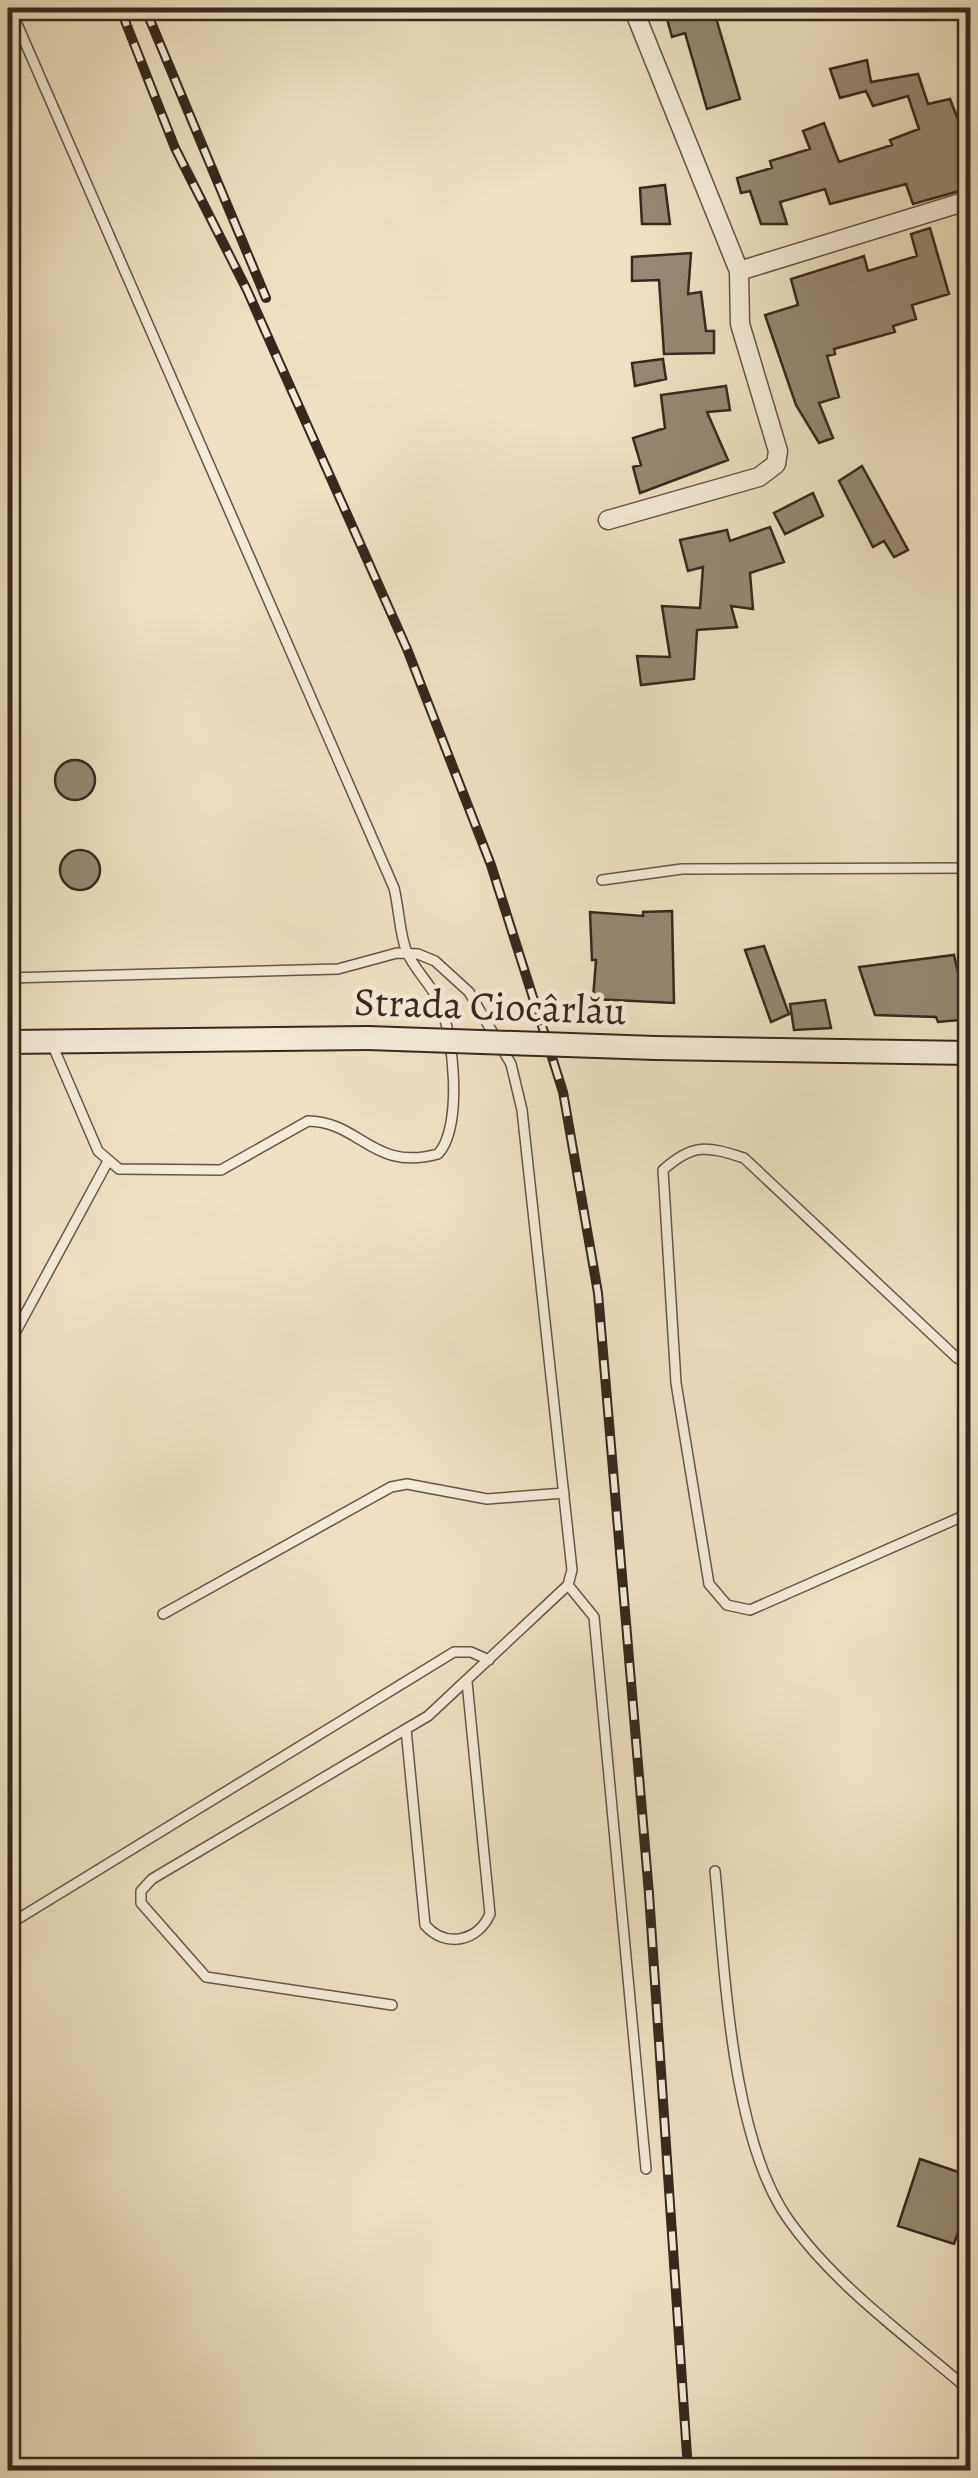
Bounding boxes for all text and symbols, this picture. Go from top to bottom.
street label: Strada Ciocârlău [353,974,627,1038]

